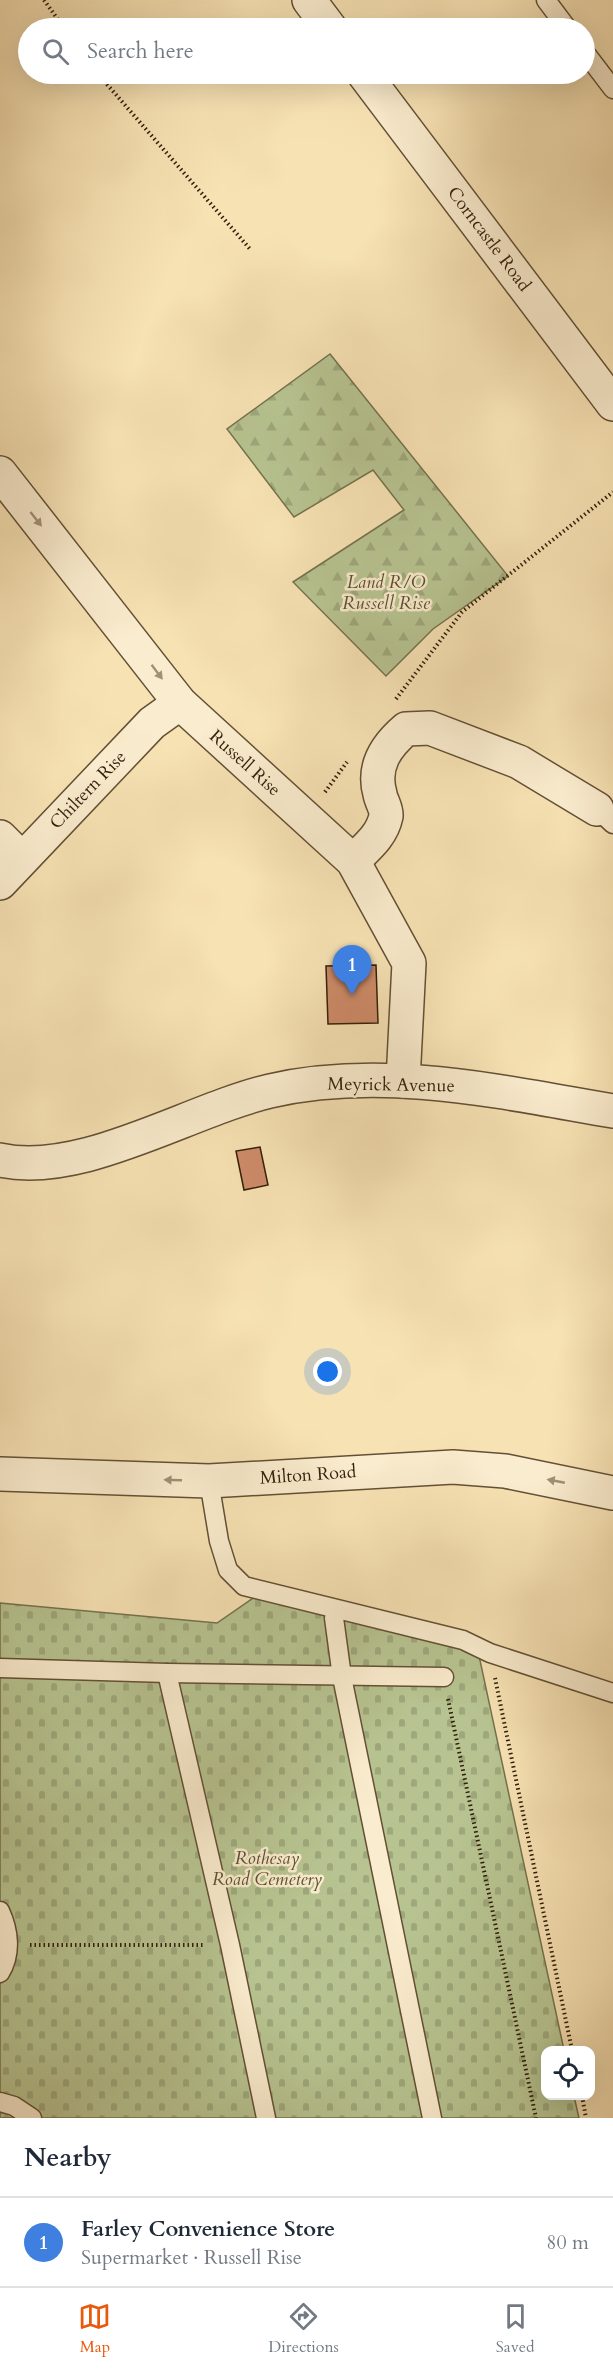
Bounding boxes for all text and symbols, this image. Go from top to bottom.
search box [18,18,595,84]
icon: search [39,35,72,68]
text: Search here [87,36,194,66]
street label: Corncastle Road [441,182,537,297]
one-way arrow [30,511,42,526]
park label: Land R/O Russell Rise [342,570,431,616]
one-way arrow [150,664,163,680]
street label: Russell Rise [204,724,286,802]
street label: Chiltern Rise [44,745,132,835]
pin: 1 [332,946,372,995]
street label: Meyrick Avenue [327,1071,455,1099]
your location [313,1357,342,1386]
street label: Milton Road [259,1459,357,1491]
one-way arrow [164,1475,183,1485]
one-way arrow [546,1476,565,1485]
park label: Rothesay Road Cemetery [212,1846,322,1892]
map controls [541,2046,595,2100]
button: locate [541,2046,595,2100]
text: Nearby [24,2140,112,2175]
text: Farley Convenience Store [81,2214,335,2244]
text: 1 [38,2229,49,2256]
text: 80 m [546,2229,589,2256]
text: Supermarket · Russell Rise [81,2244,302,2271]
tab: Map [78,2300,111,2358]
tab: Directions [268,2300,339,2358]
tab: Saved [496,2300,535,2358]

